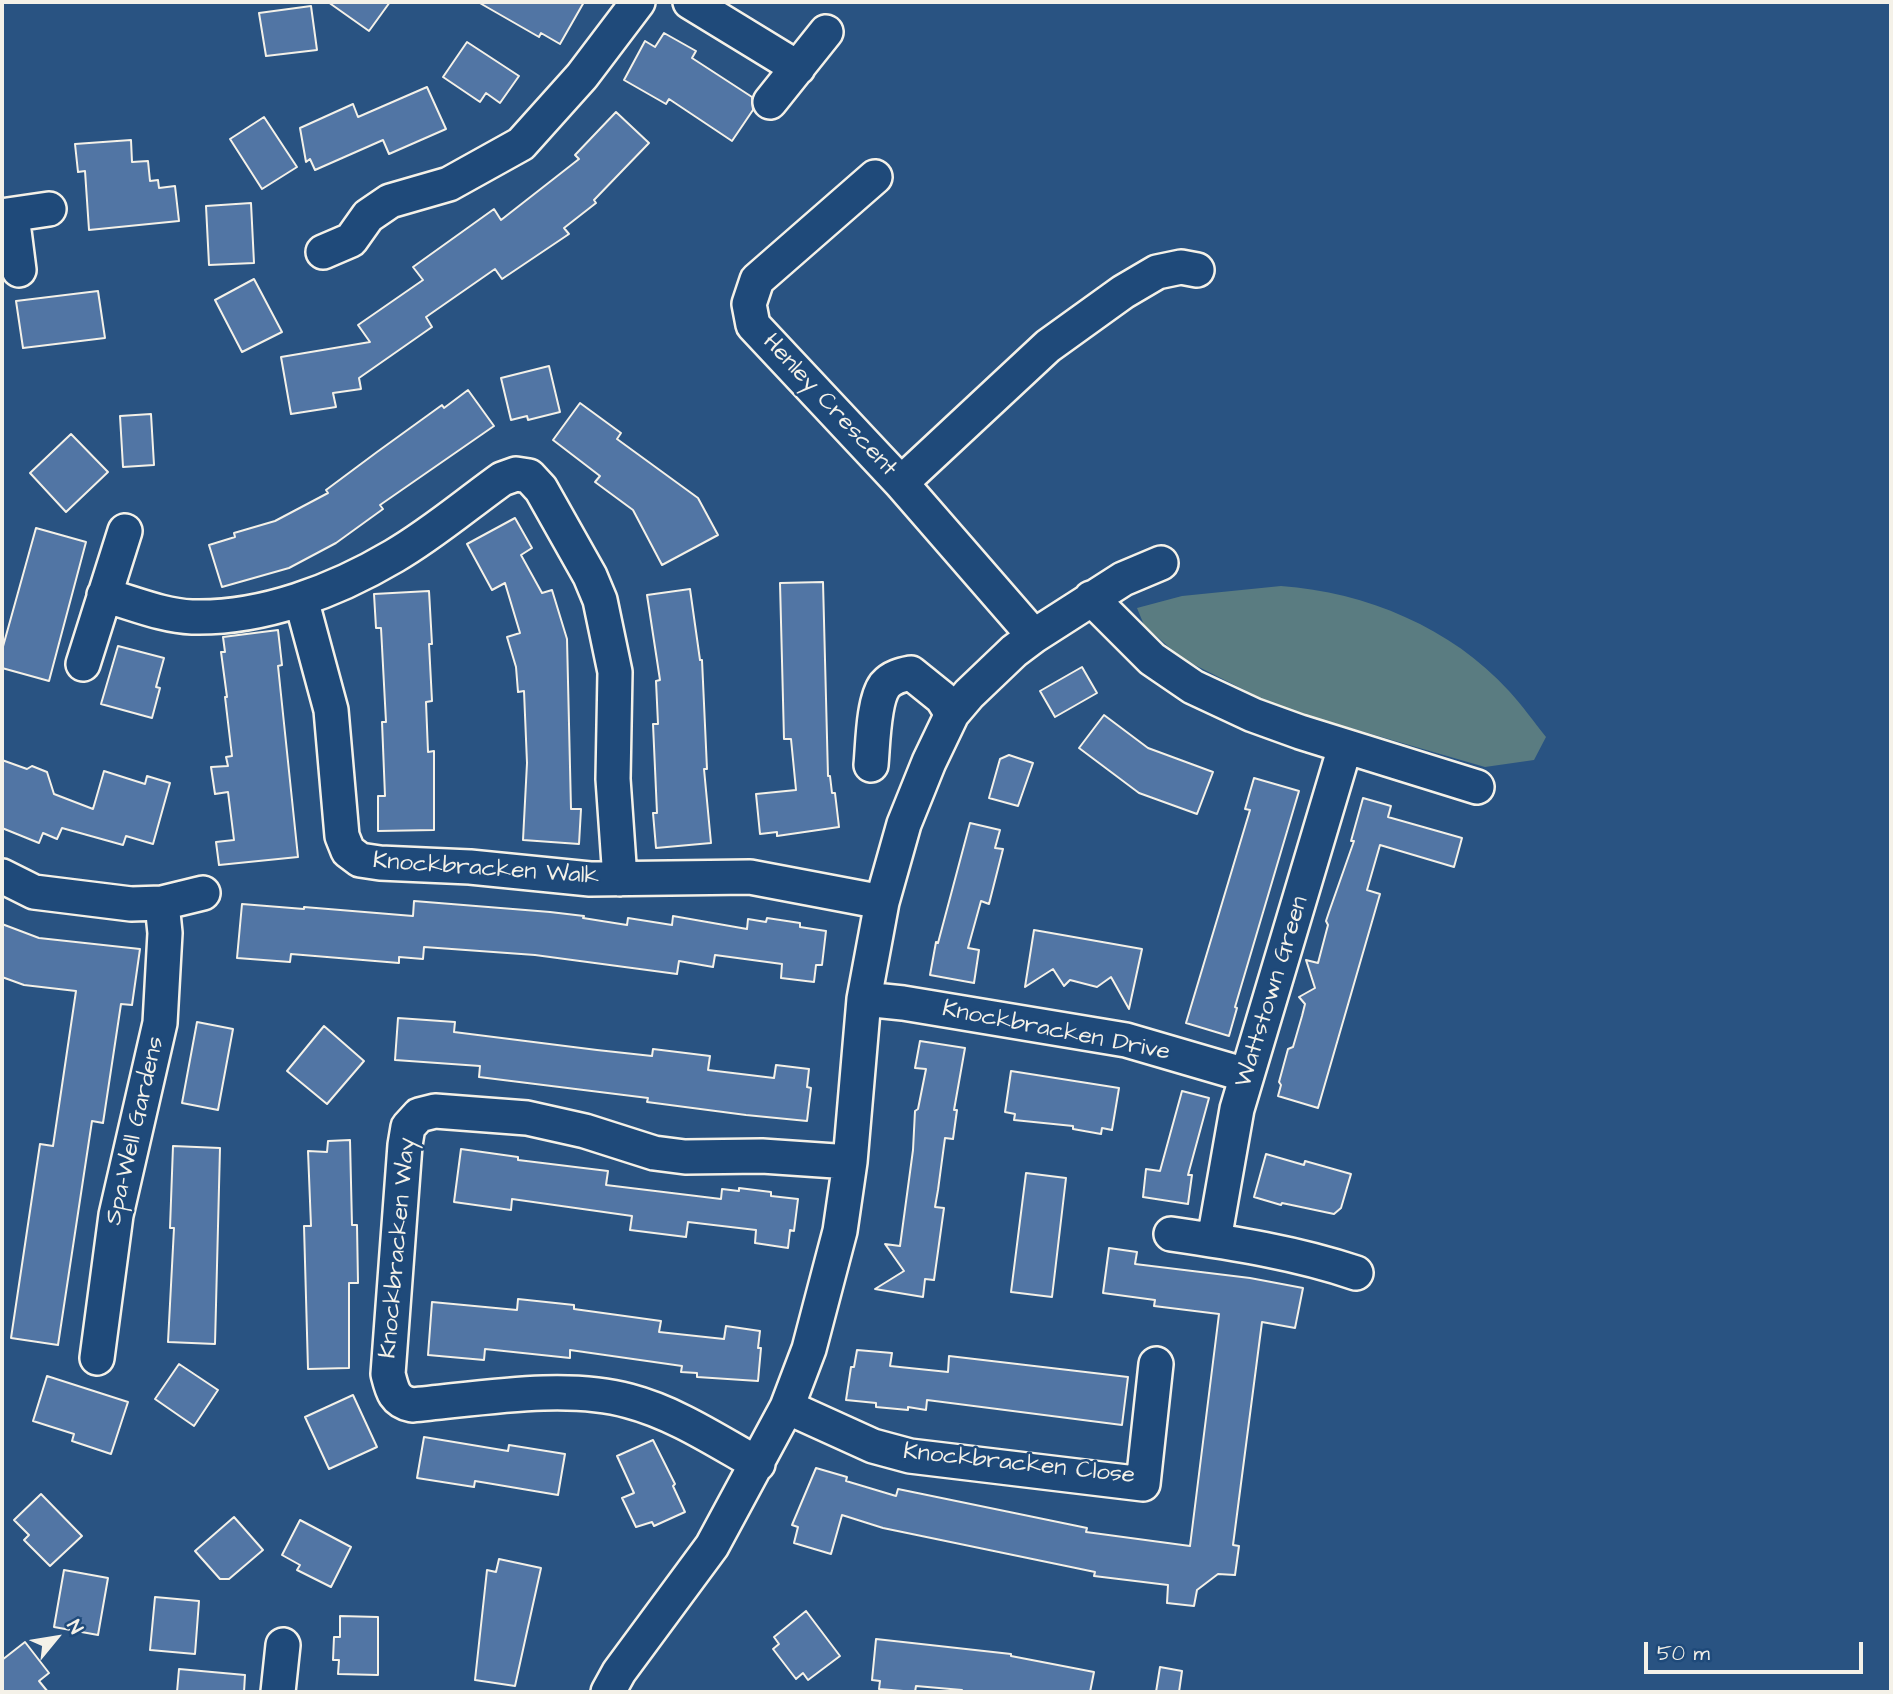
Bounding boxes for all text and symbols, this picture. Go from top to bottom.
street label: Henley Crescent [756,329,902,483]
street label: Knockbracken Walk [372,848,600,892]
street label: Wattstown Green [1230,893,1316,1091]
street label: Knockbracken Drive [940,996,1172,1068]
street label: Spa-Well Gardens [100,1034,172,1228]
street label: Knockbracken Way [375,1136,423,1360]
street label: Knockbracken Close [902,1439,1136,1491]
north arrow [21,1603,91,1673]
text: N [60,1615,89,1639]
scale bar [1648,1628,1867,1672]
text: 50 m [1657,1639,1710,1668]

